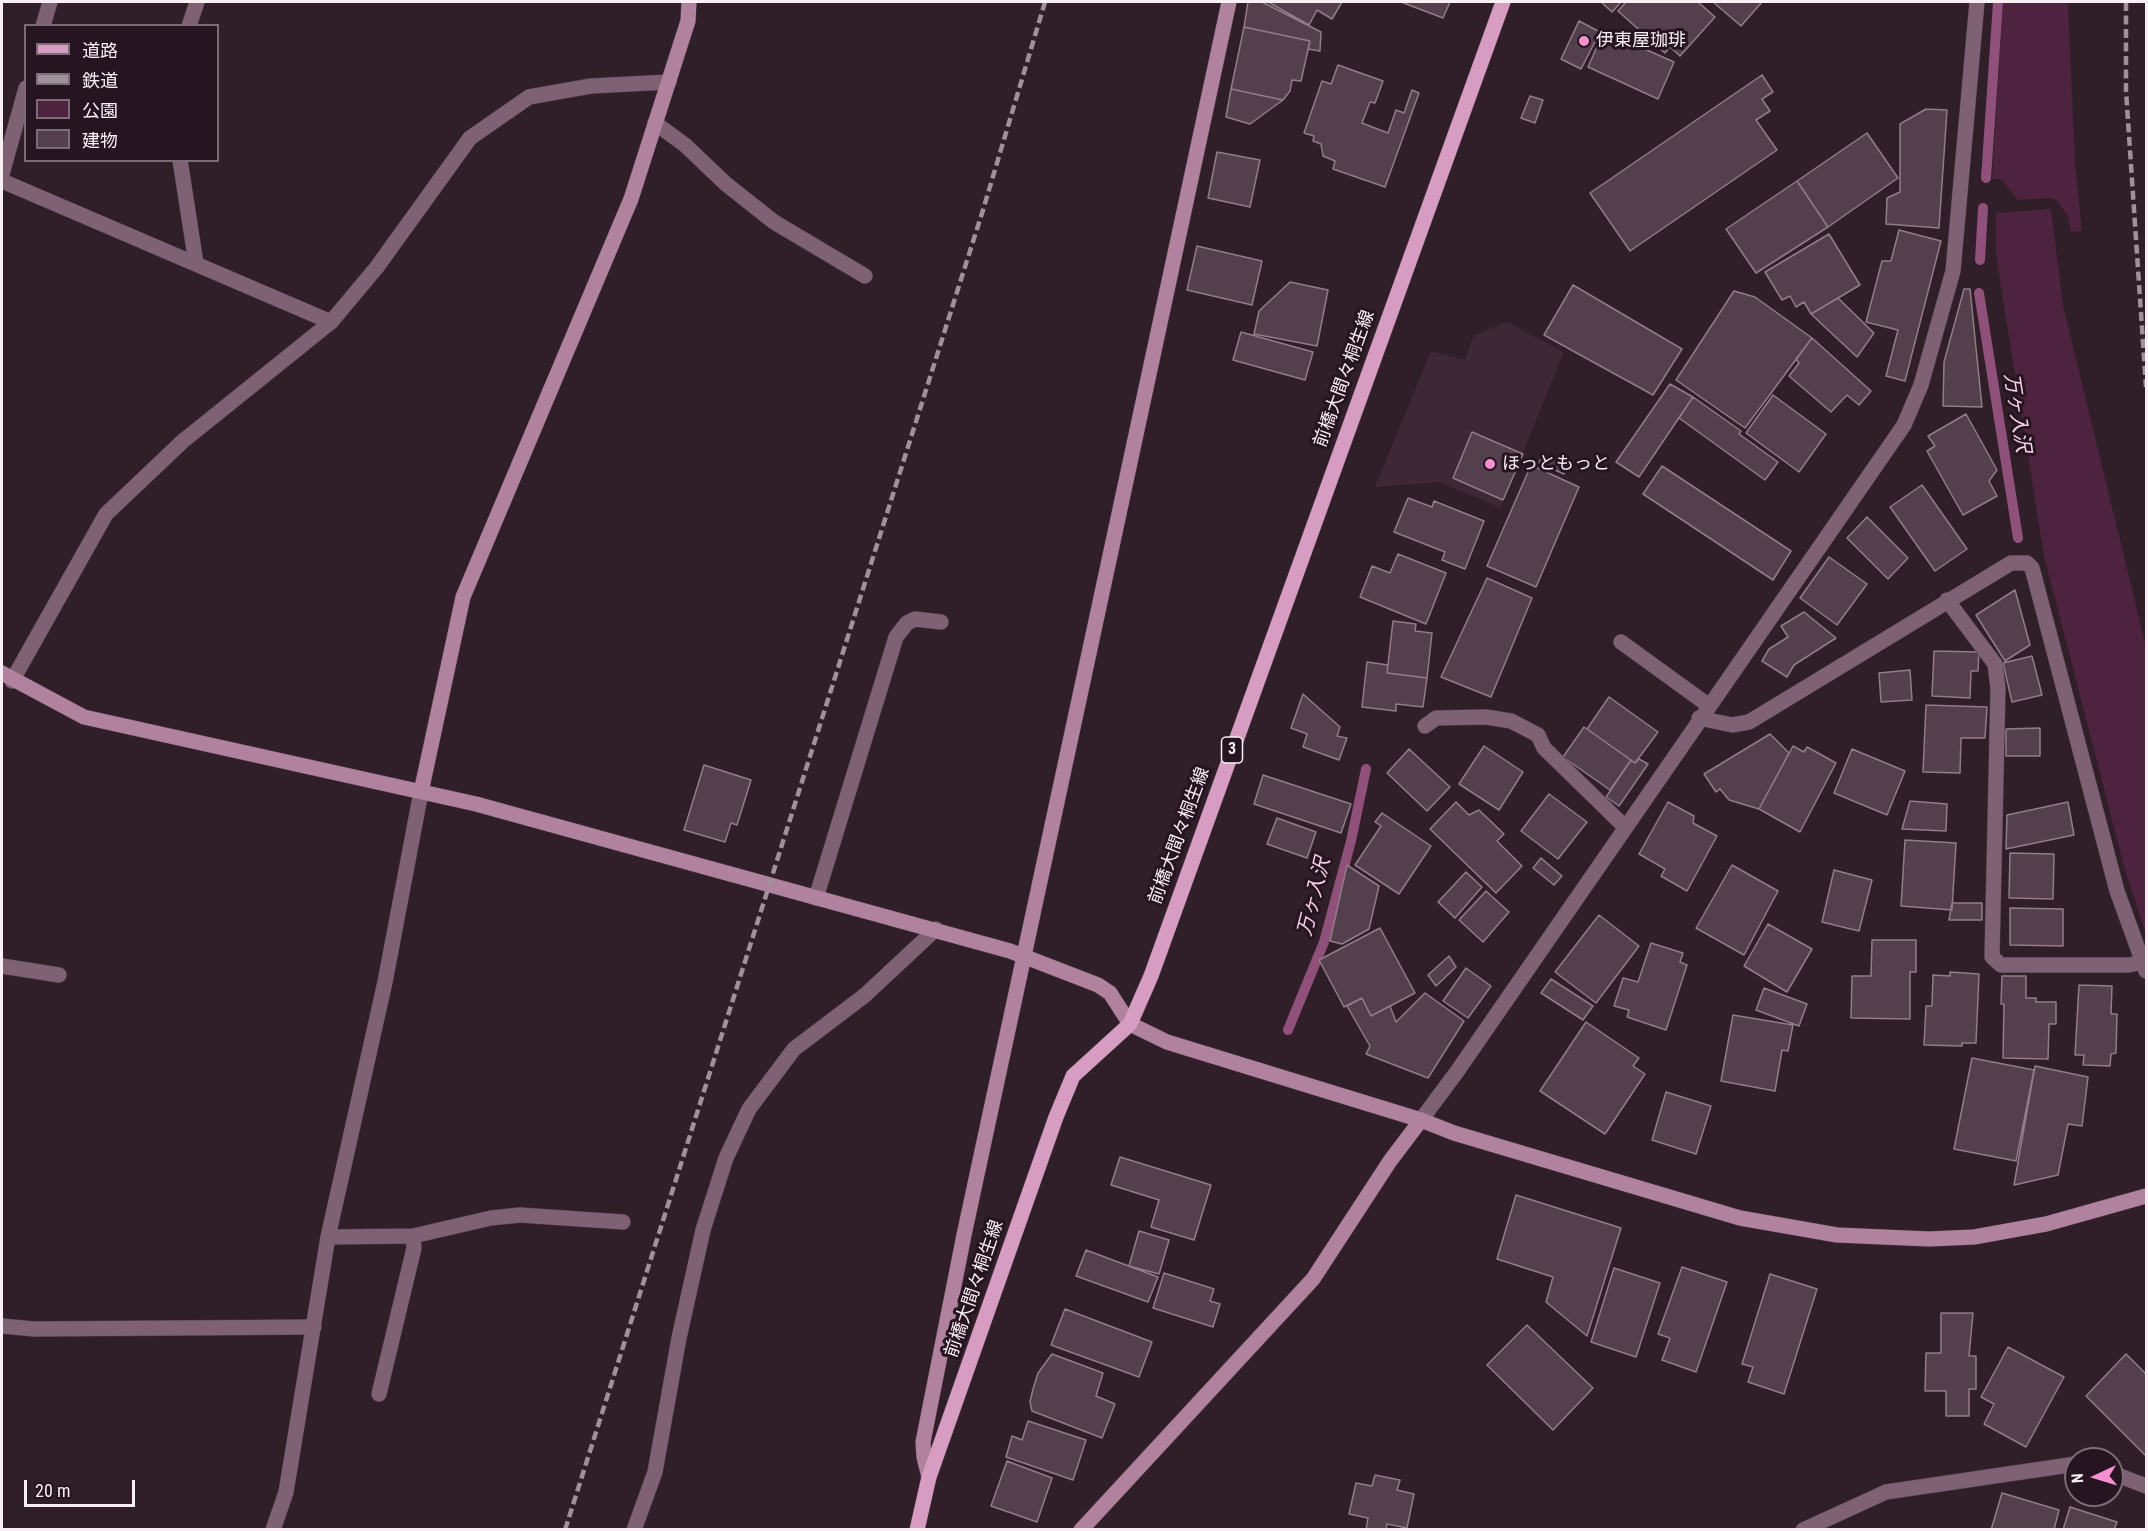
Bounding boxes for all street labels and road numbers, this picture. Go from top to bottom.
street label: 前橋大間々桐生線 [1310,308,1380,450]
road number: 3 [1222,737,1242,763]
street label: 前橋大間々桐生線 [1145,765,1215,907]
street label: 前橋大間々桐生線 [941,1217,1009,1361]

